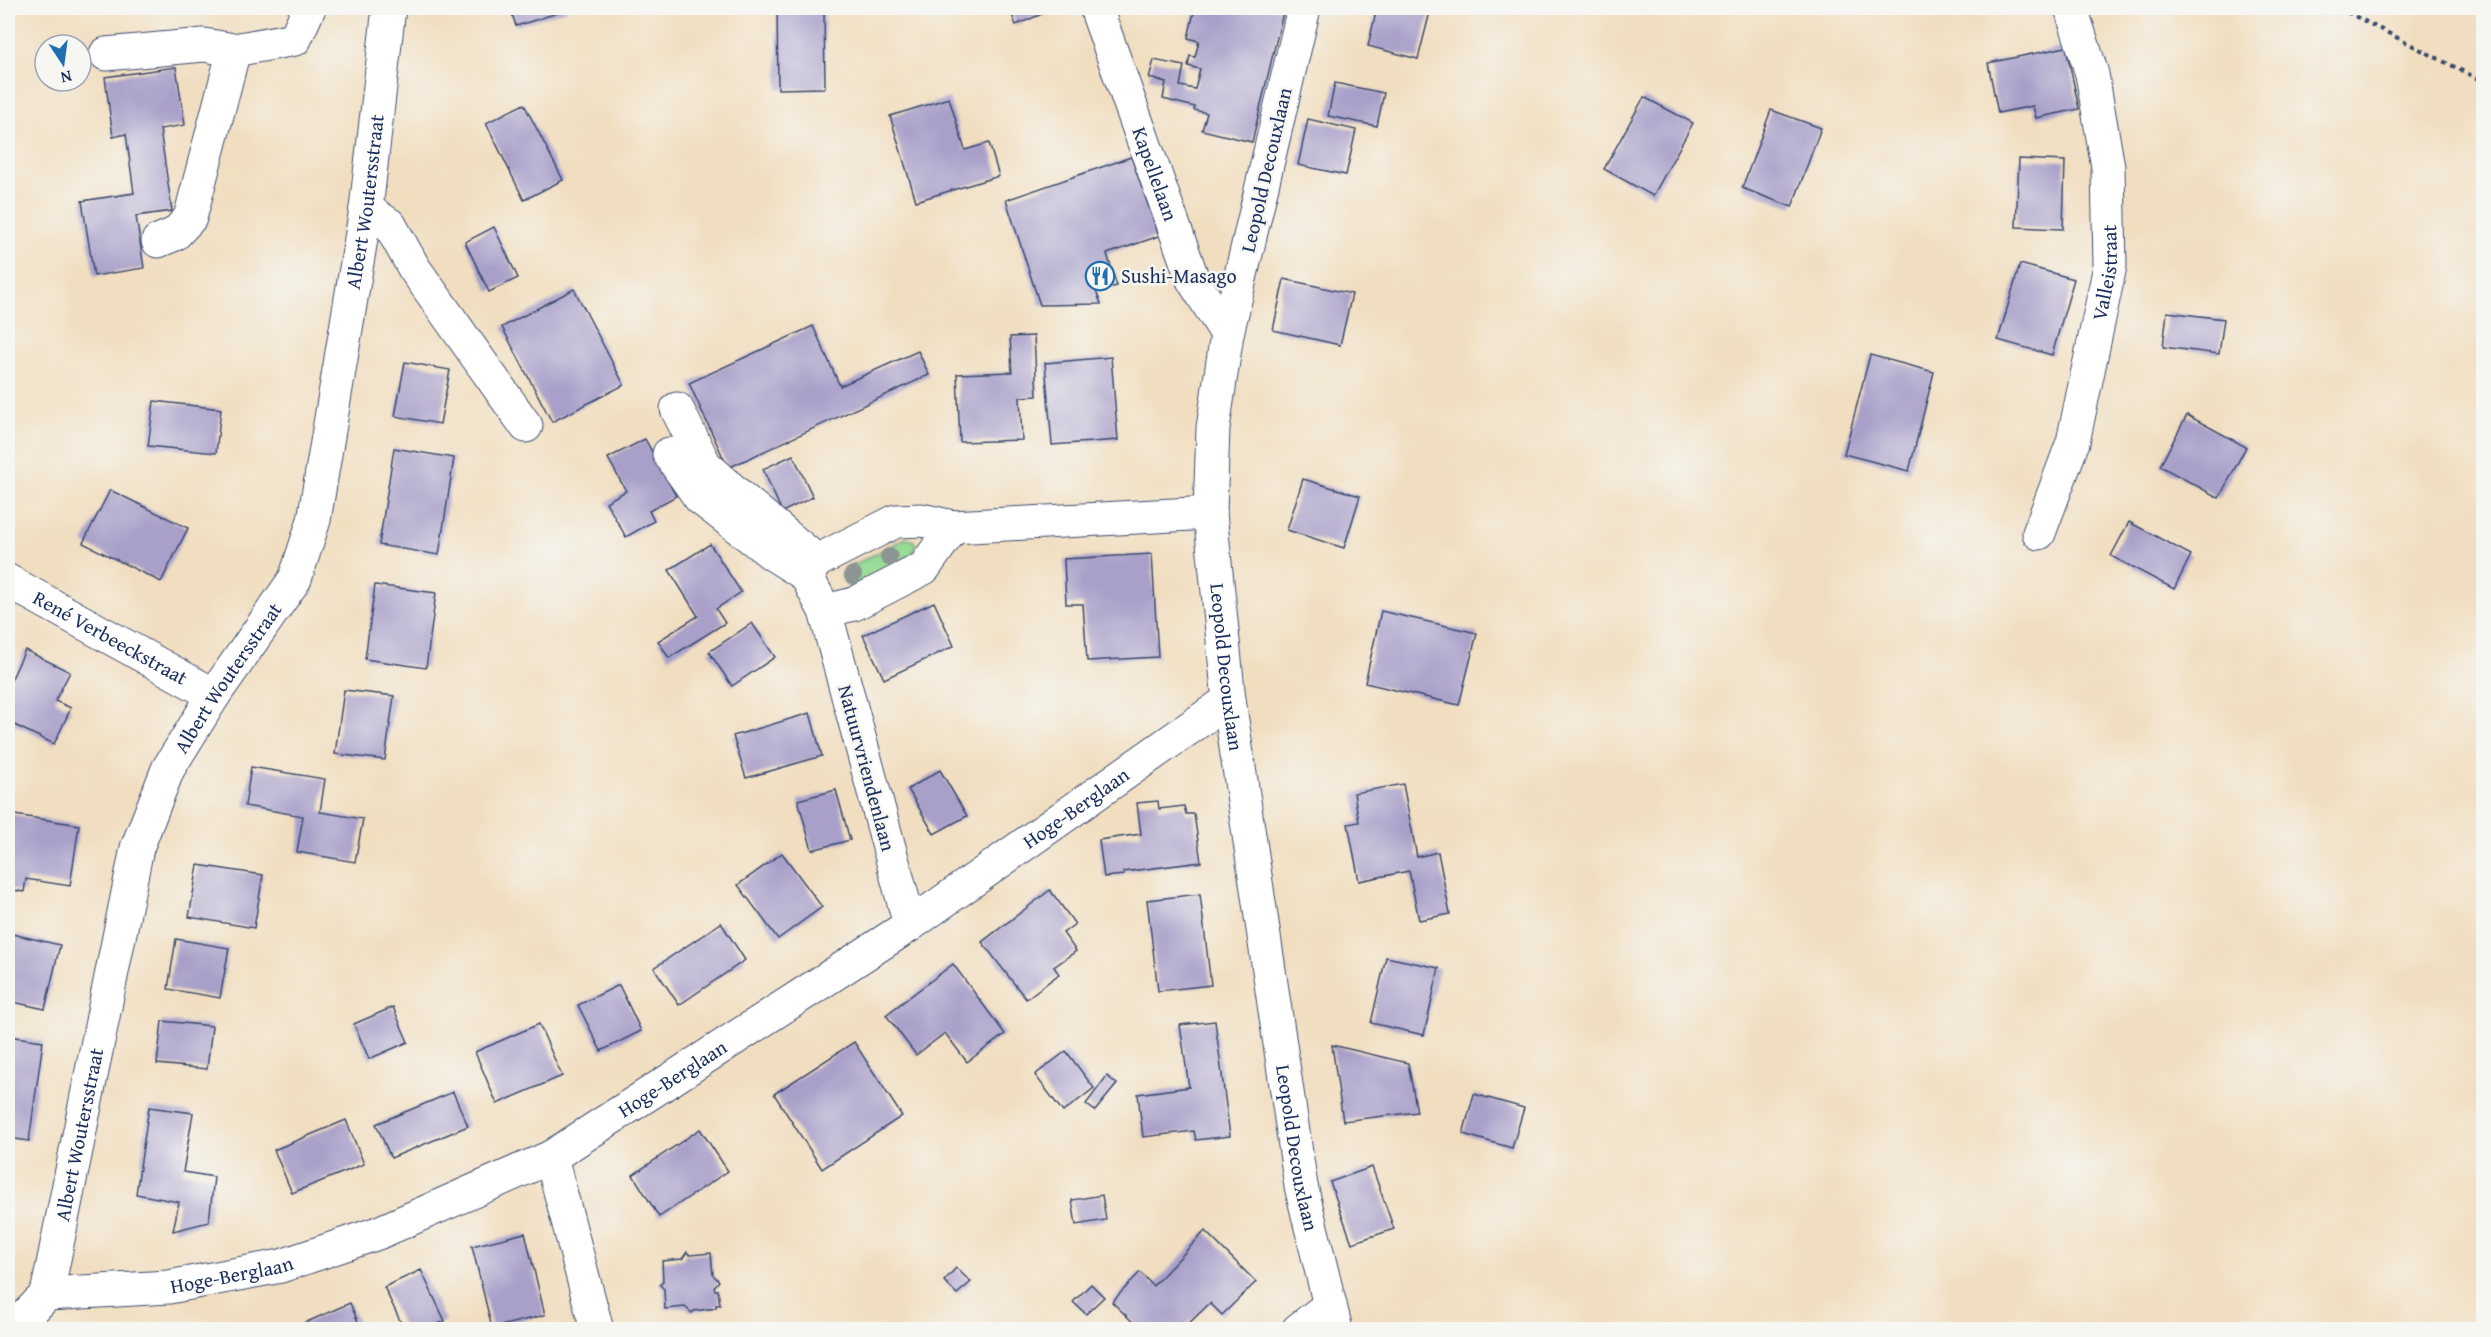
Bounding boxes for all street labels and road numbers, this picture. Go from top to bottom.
street label: Leopold Decouxlaan [1232,85,1299,255]
street label: Albert Woutersstraat [338,113,391,291]
street label: Kapellelaan [1125,123,1186,225]
street label: Valleistraat [2084,224,2124,323]
street label: Leopold Decouxlaan [1203,582,1251,753]
street label: René Verbeeckstraat [28,583,193,692]
street label: Albert Woutersstraat [166,596,288,759]
street label: Natuurvriendenlaan [831,682,904,854]
street label: Hoge-Berglaan [1016,760,1135,855]
street label: Hoge-Berglaan [612,1032,732,1124]
street label: Albert Woutersstraat [47,1045,110,1224]
street label: Leopold Decouxlaan [1269,1063,1326,1234]
street label: Hoge-Berglaan [168,1248,297,1300]

